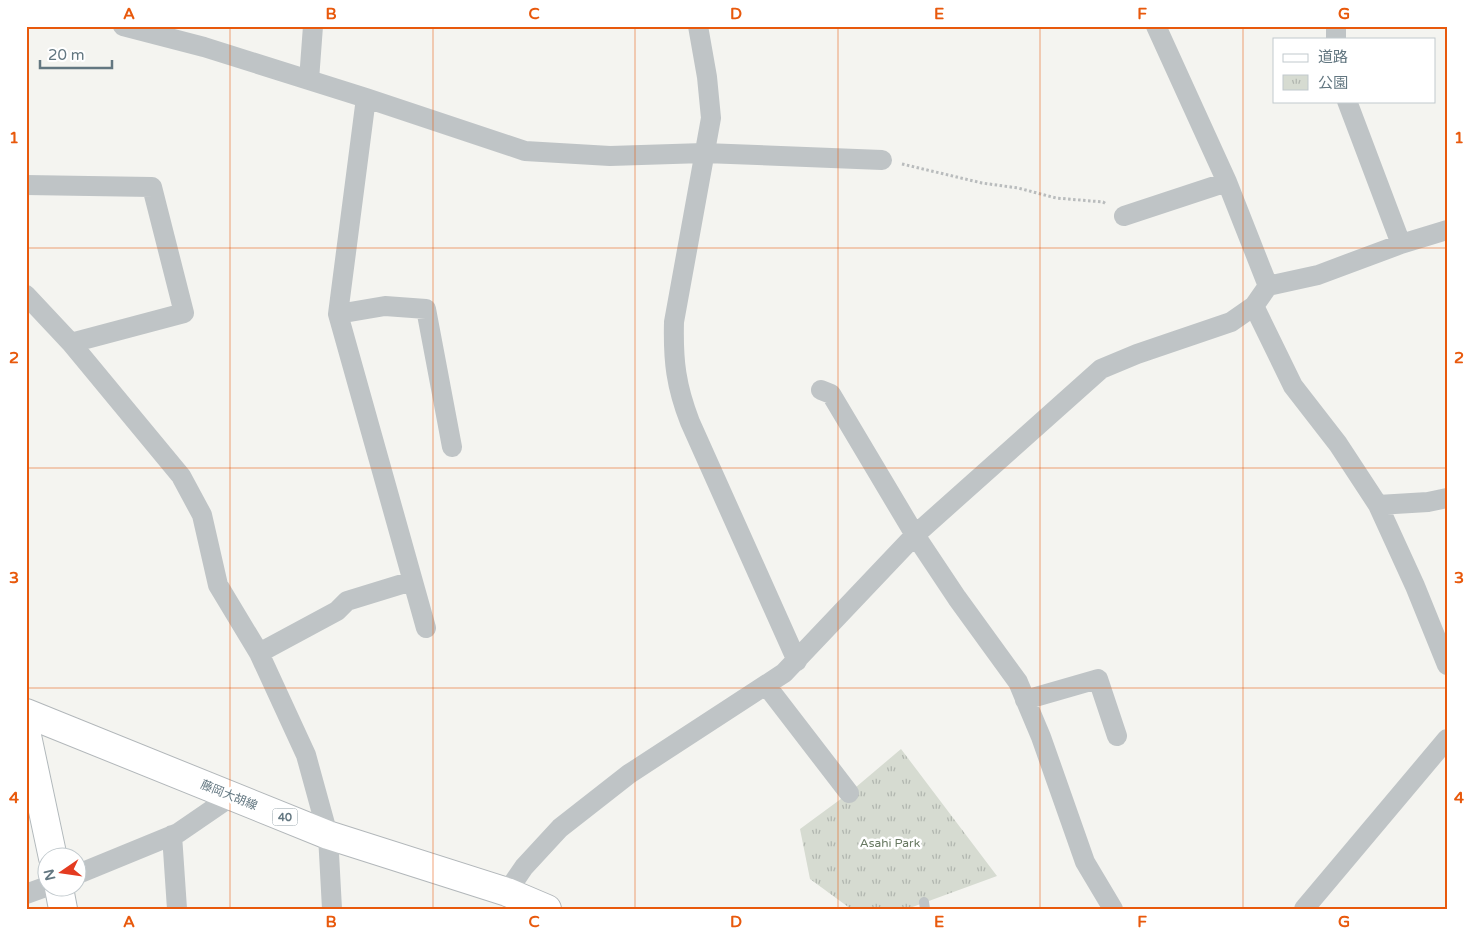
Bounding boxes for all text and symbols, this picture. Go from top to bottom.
text: A [123,4,135,24]
text: B [325,4,337,24]
text: C [528,4,540,24]
text: D [730,4,742,24]
text: E [934,4,944,24]
text: F [1137,4,1147,24]
text: G [1338,4,1350,24]
scale bar [40,38,112,70]
legend [1273,38,1436,102]
text: 20 m [48,46,85,64]
text: 道路 [1318,48,1348,66]
text: 公園 [1318,74,1348,92]
text: 1 [9,128,19,148]
text: 1 [1454,128,1464,148]
text: 2 [9,348,19,368]
text: 2 [1454,348,1464,368]
text: 3 [9,568,19,588]
text: 3 [1454,568,1464,588]
street label: 藤岡大胡線 [199,777,259,813]
text: 4 [9,788,19,808]
text: 4 [1454,788,1464,808]
road number: 40 [272,809,298,826]
park label: Asahi Park [860,836,921,850]
north arrow [38,848,88,898]
text: N [40,867,59,882]
text: A [123,912,135,932]
text: B [325,912,337,932]
text: C [528,912,540,932]
text: D [730,912,742,932]
text: E [934,912,944,932]
text: F [1137,912,1147,932]
text: G [1338,912,1350,932]

